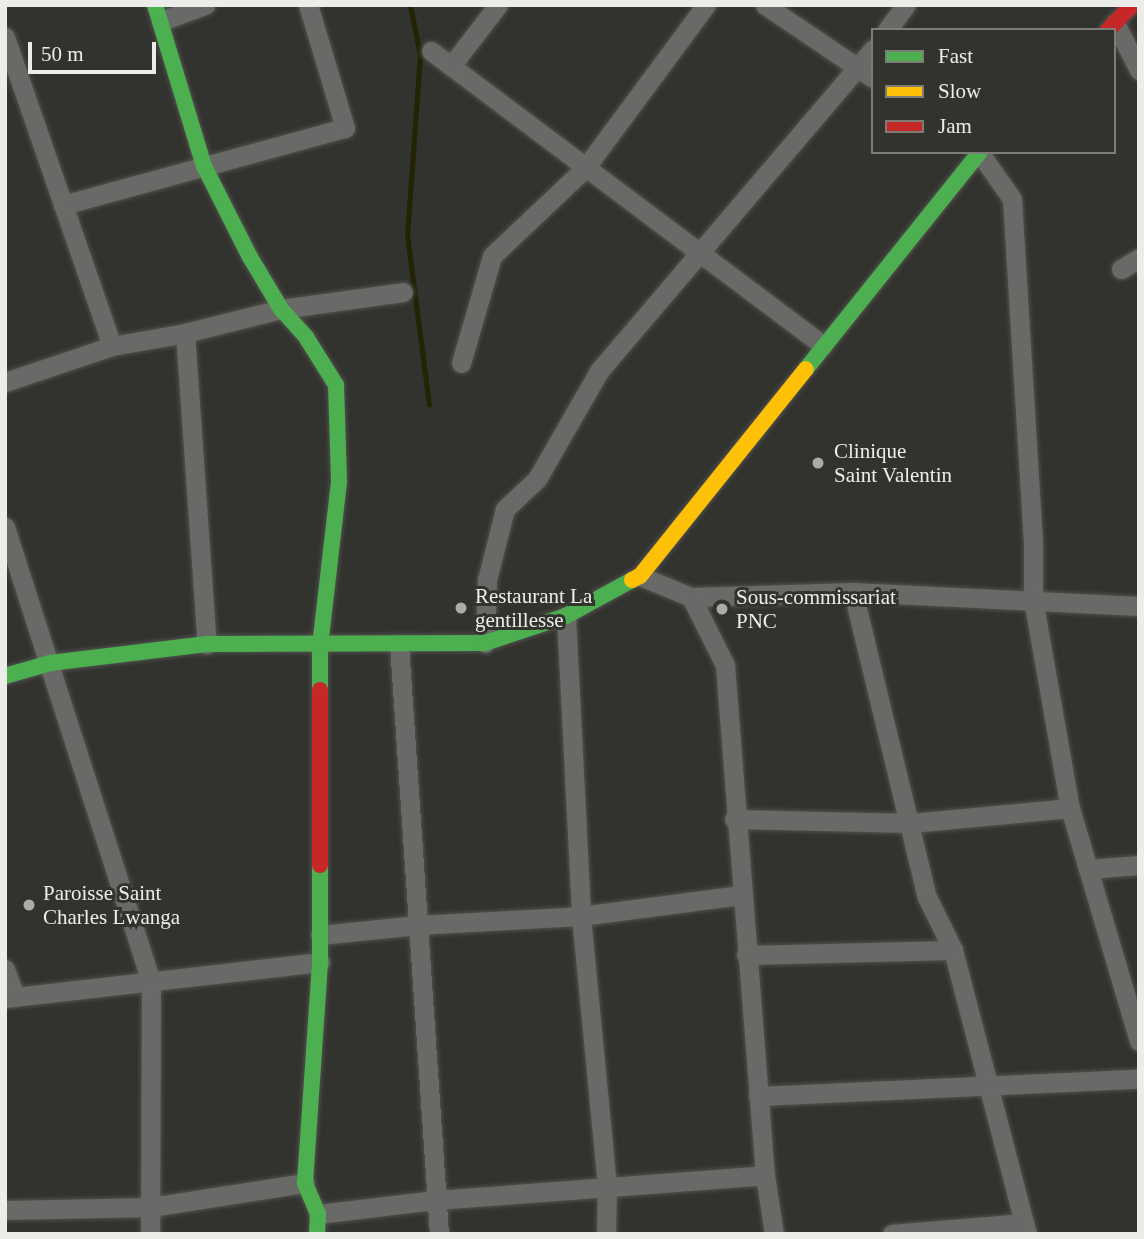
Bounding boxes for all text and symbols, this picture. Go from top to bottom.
scale bar [32,28,159,72]
legend [871,28,1116,154]
text: 50 m [41,42,84,66]
text: Fast [938,44,973,68]
text: Slow [938,79,981,103]
text: Jam [938,114,972,138]
place label: Clinique Saint Valentin [834,438,952,488]
marker: Clinique Saint Valentin [808,453,828,473]
place label: Restaurant La gentillesse [475,583,592,633]
place label: Sous-commissariat PNC [736,584,896,634]
marker: Restaurant La gentillesse [453,600,469,616]
marker: Sous-commissariat PNC [714,601,730,617]
place label: Paroisse Saint Charles Lwanga [43,880,180,930]
marker: Paroisse Saint Charles Lwanga [21,897,37,913]

